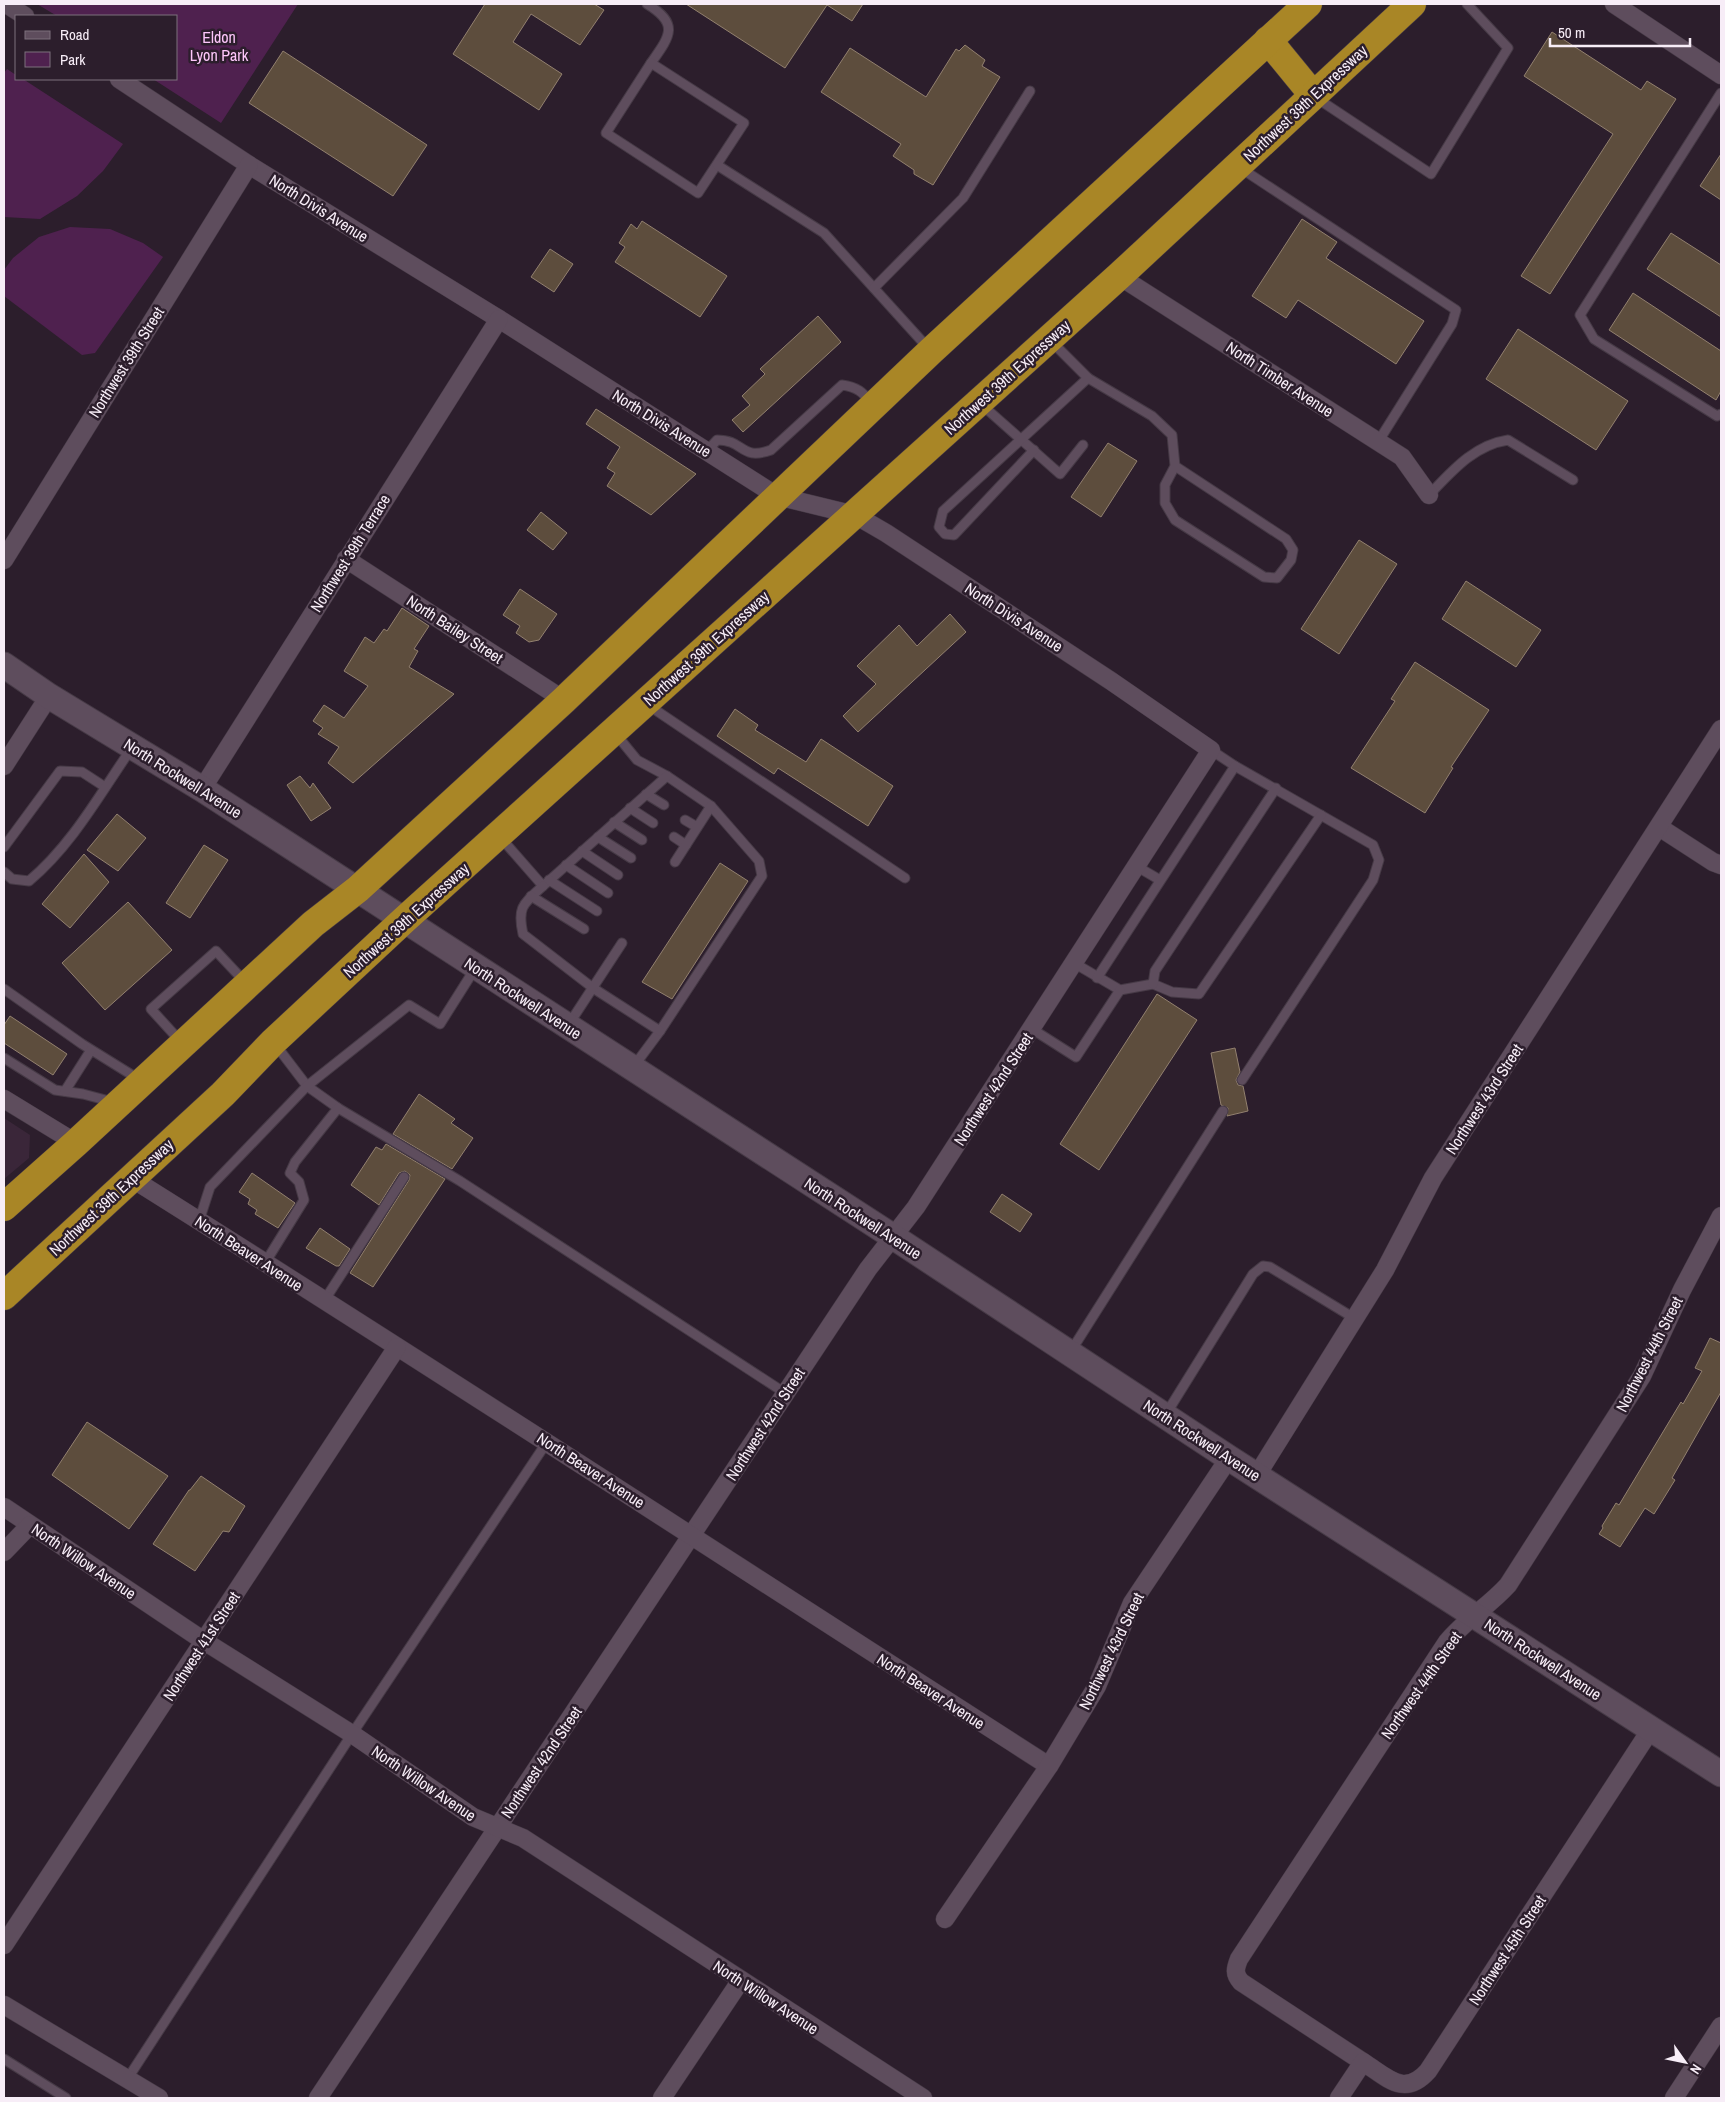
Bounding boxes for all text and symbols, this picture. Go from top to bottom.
legend [15,15,178,80]
scale bar [1550,15,1690,47]
text: 50 m [1558,22,1585,43]
text: Road [60,24,89,45]
park label: Eldon Lyon Park [190,26,249,66]
street label: Northwest 39th Expressway [1238,39,1372,166]
text: Park [60,49,86,70]
street label: North Divis Avenue [265,169,373,247]
street label: Northwest 39th Street [83,302,169,422]
street label: Northwest 39th Expressway [939,314,1075,440]
street label: North Timber Avenue [1222,336,1338,422]
street label: North Divis Avenue [608,384,716,462]
street label: Northwest 39th Terrace [305,490,395,616]
street label: North Divis Avenue [961,577,1067,657]
street label: Northwest 39th Expressway [638,585,774,711]
street label: North Bailey Street [403,590,508,669]
street label: North Rockwell Avenue [120,733,246,823]
street label: Northwest 39th Expressway [338,857,474,983]
street label: North Rockwell Avenue [460,952,586,1044]
street label: Northwest 42nd Street [948,1028,1038,1150]
street label: Northwest 43rd Street [1440,1039,1528,1159]
street label: Northwest 39th Expressway [44,1133,178,1260]
street label: North Rockwell Avenue [800,1172,926,1264]
street label: North Beaver Avenue [191,1210,307,1296]
street label: Northwest 44th Street [1610,1292,1688,1416]
street label: Northwest 42nd Street [720,1363,810,1485]
street label: North Rockwell Avenue [1139,1394,1265,1486]
street label: North Beaver Avenue [533,1427,649,1513]
street label: North Willow Avenue [27,1518,141,1604]
street label: Northwest 41st Street [157,1587,245,1705]
street label: Northwest 43rd Street [1073,1589,1149,1713]
street label: North Rockwell Avenue [1480,1613,1606,1705]
street label: Northwest 44th Street [1376,1626,1467,1743]
street label: North Beaver Avenue [873,1648,989,1734]
street label: Northwest 42nd Street [495,1701,587,1822]
street label: North Willow Avenue [367,1740,481,1826]
street label: Northwest 45th Street [1463,1891,1551,2009]
street label: North Willow Avenue [709,1955,823,2039]
north arrow [1660,2037,1710,2087]
text: N [1686,2061,1706,2077]

